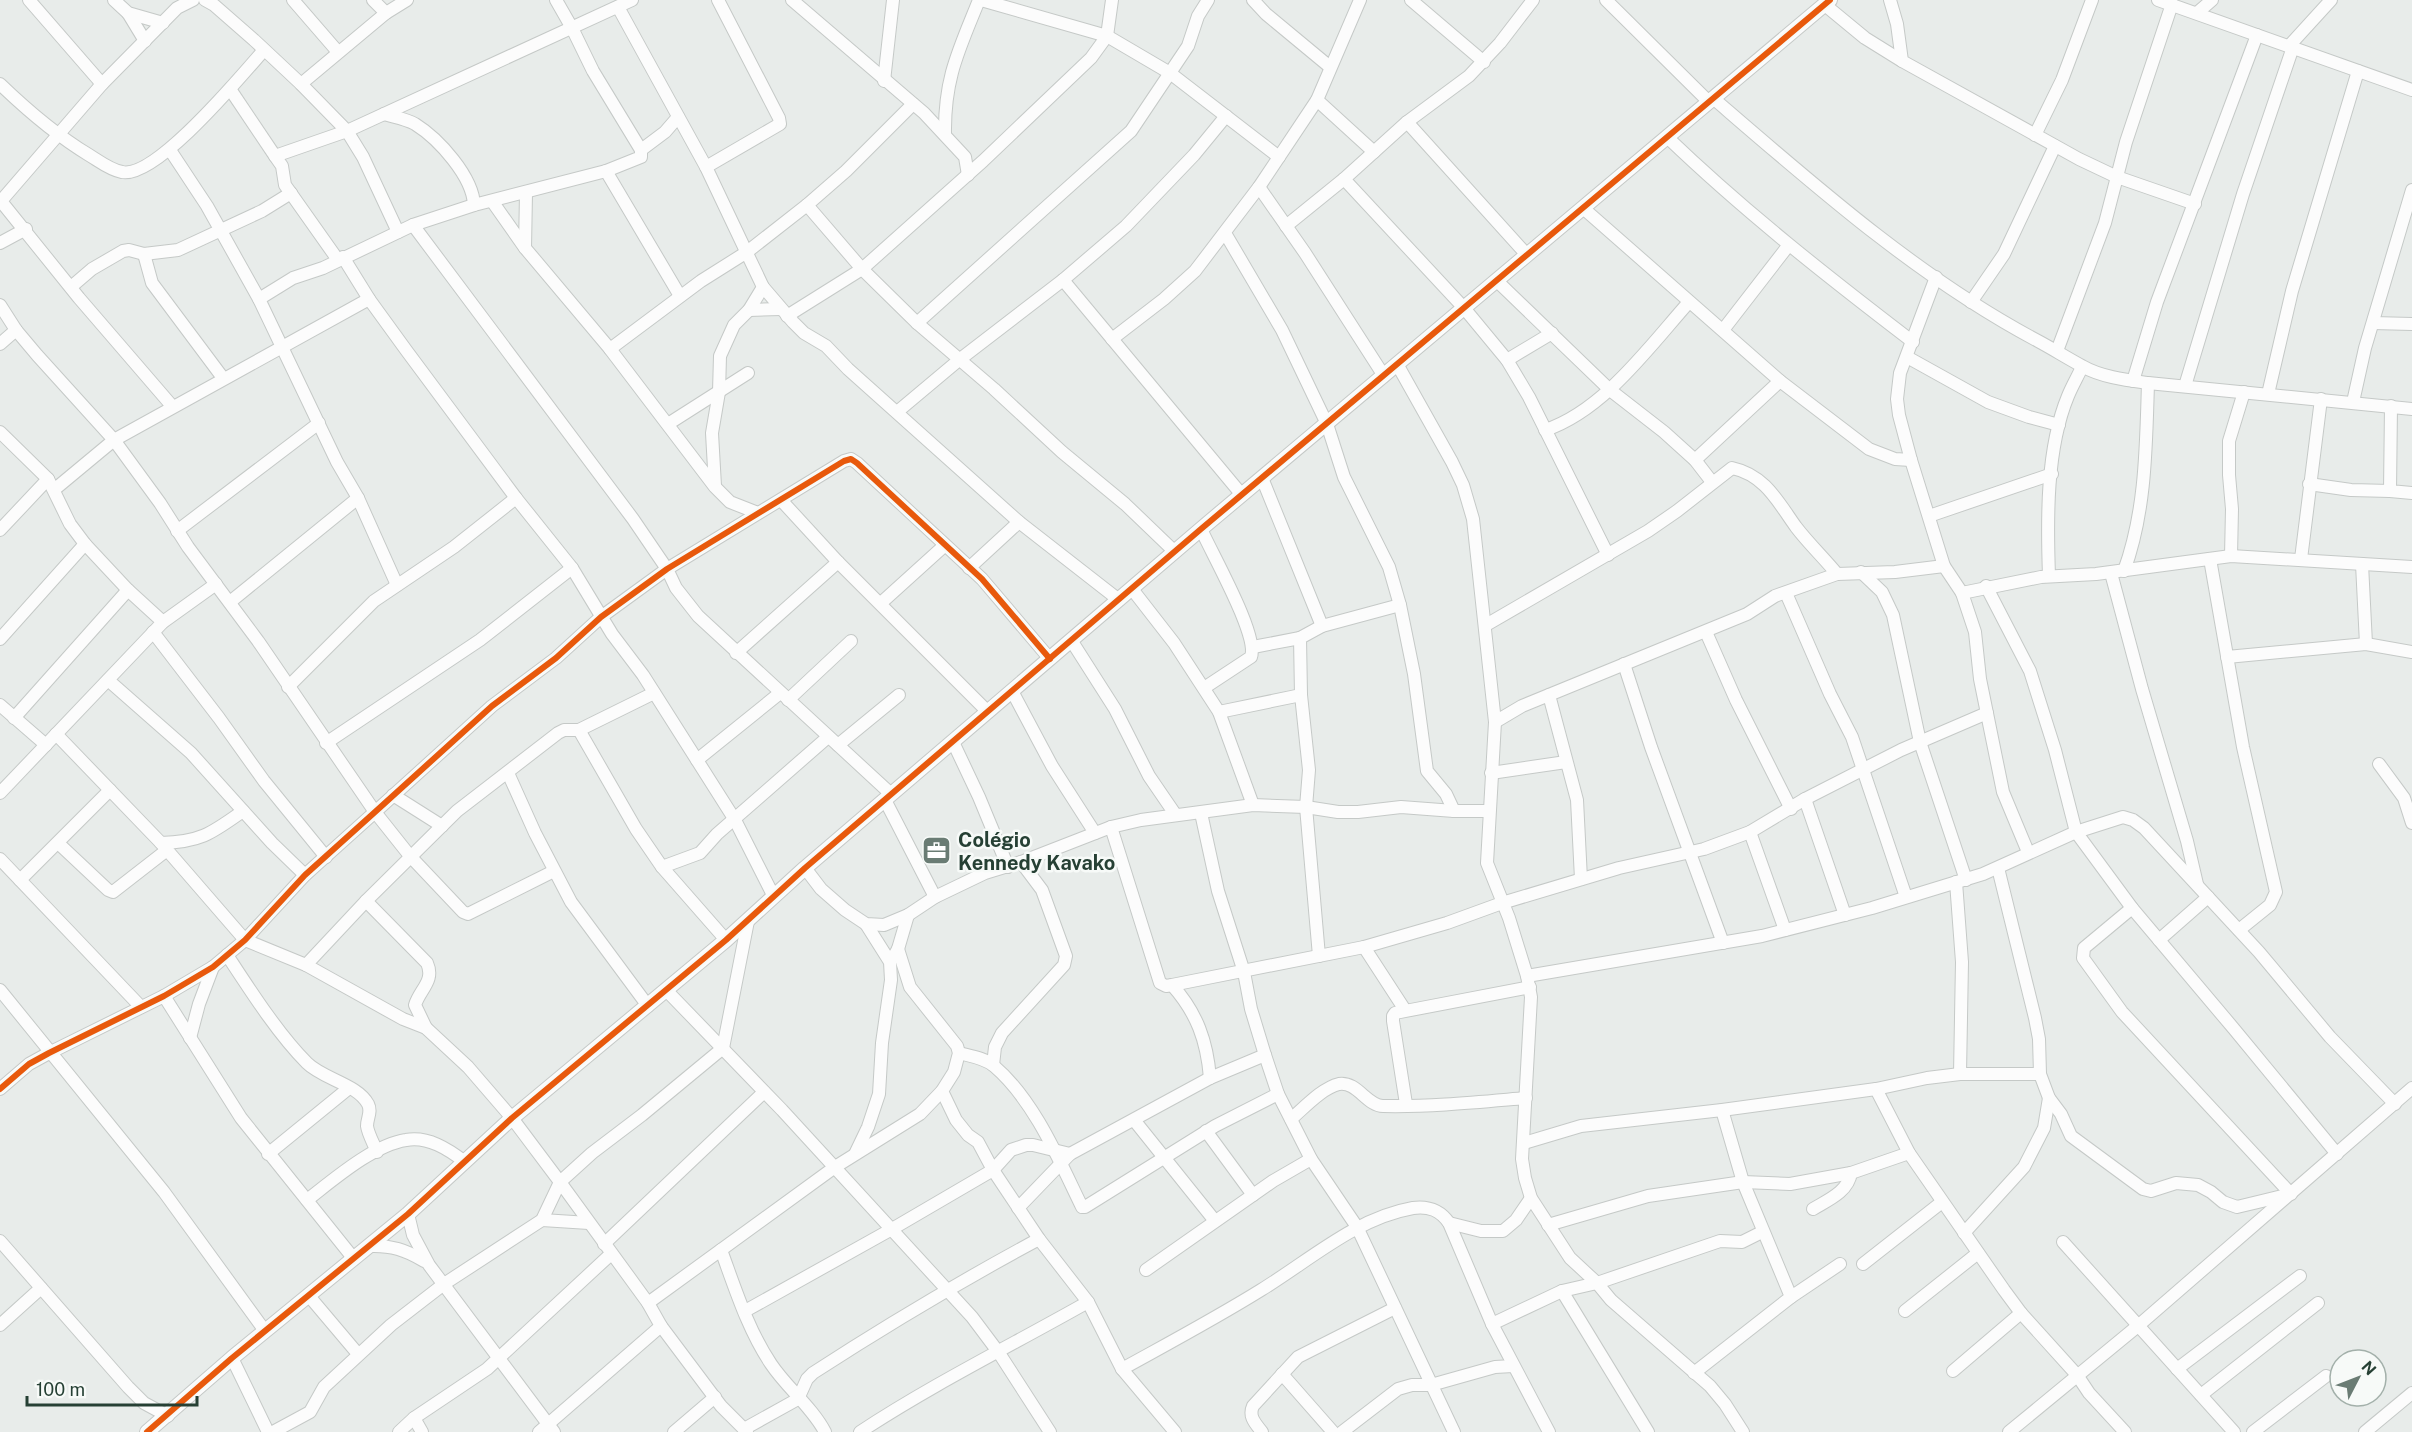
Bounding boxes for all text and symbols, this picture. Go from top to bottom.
place label: Colégio Kennedy Kavako [958,828,1115,875]
office icon: Colégio Kennedy Kavako [921,835,953,867]
north arrow [2328,1348,2388,1408]
text: N [2358,1357,2380,1379]
scale bar [27,1369,196,1407]
text: 100 m [36,1379,85,1400]

